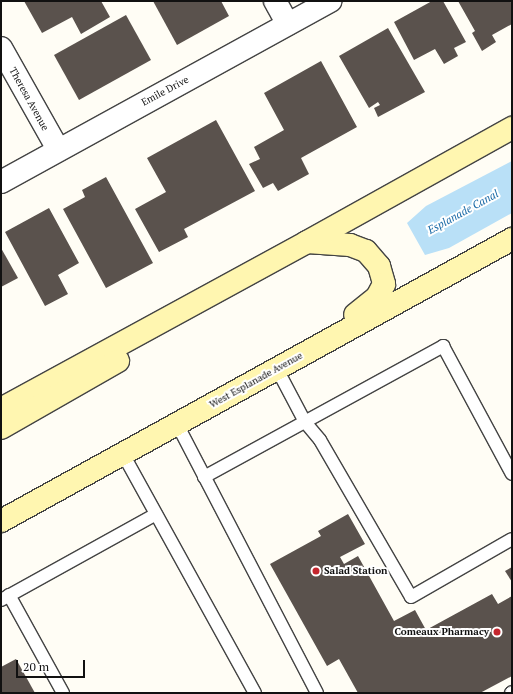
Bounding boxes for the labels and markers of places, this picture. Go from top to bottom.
place label: Salad Station [324,565,388,577]
marker: Salad Station [311,566,321,576]
place label: Comeaux Pharmacy [394,626,489,638]
marker: Comeaux Pharmacy [492,627,502,637]

